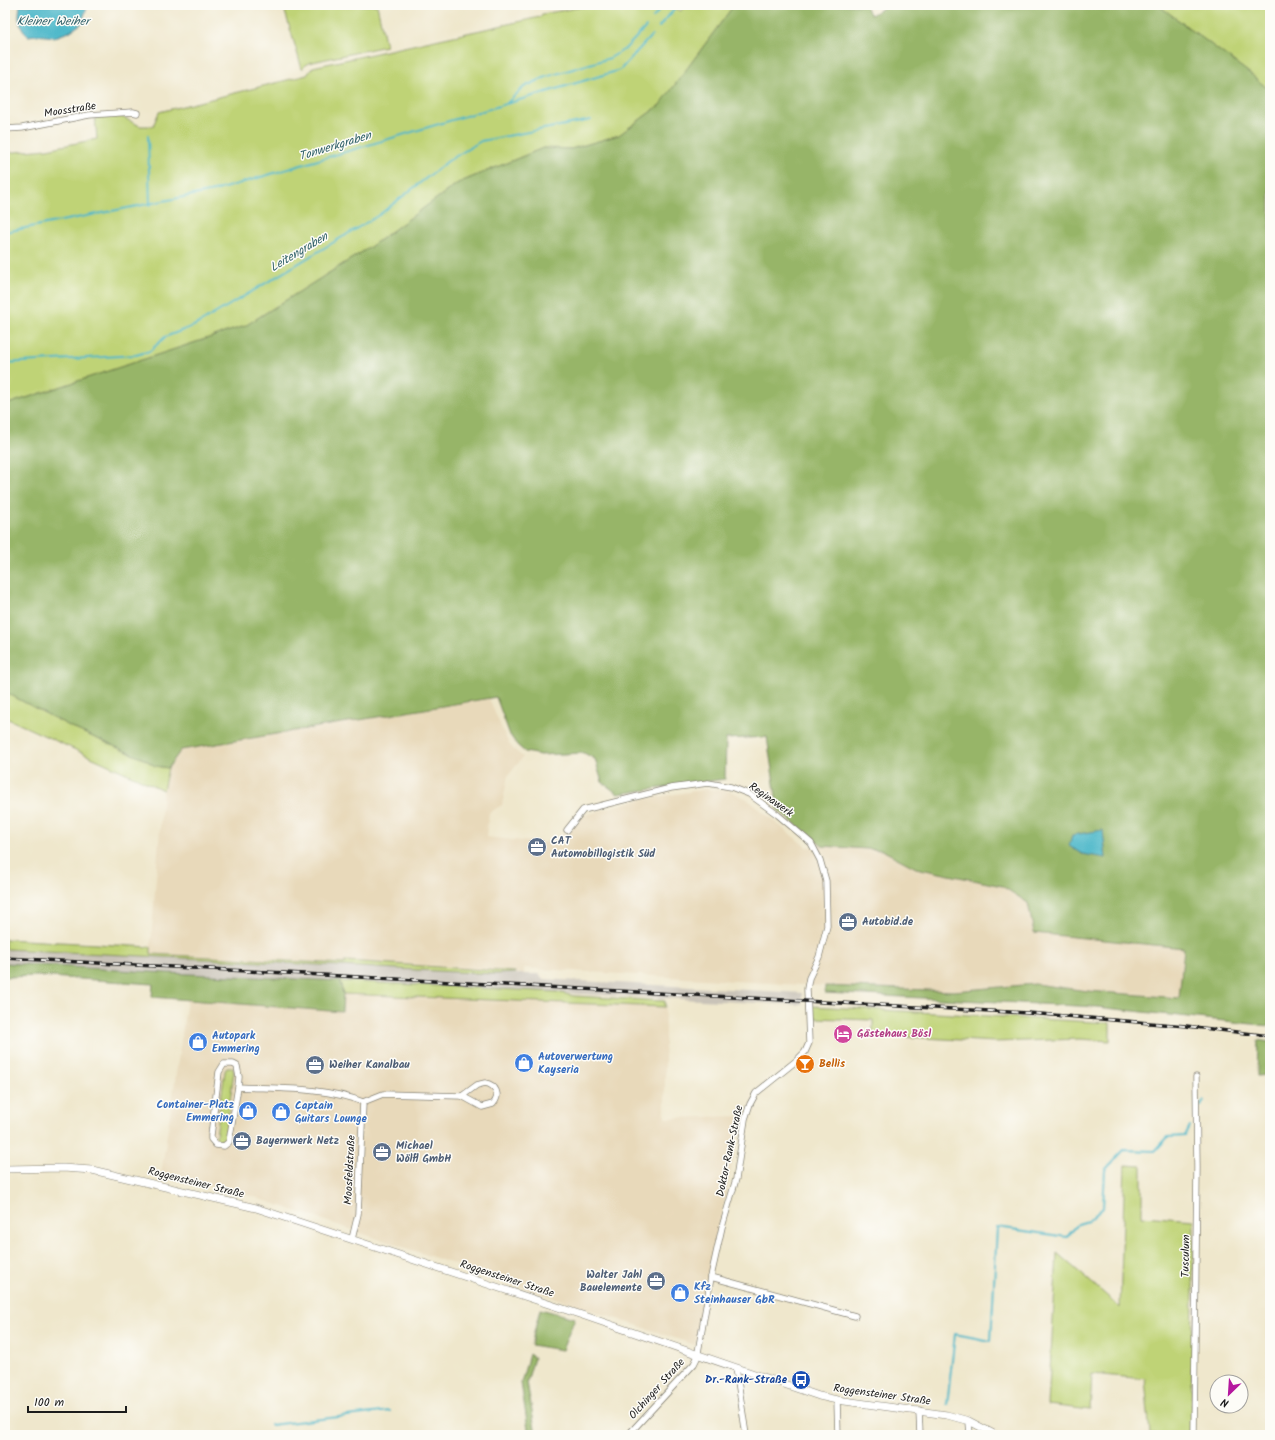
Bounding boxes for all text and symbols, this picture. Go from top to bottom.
water label: Kleiner Weiher [17,12,92,31]
street label: Moosstraße [43,97,97,123]
water label: Tonwerkgraben [296,126,375,166]
water label: Leitengraben [266,226,333,277]
street label: Reginawerk [745,778,798,823]
place label: CAT Automobillogistik Süd [551,832,656,863]
office icon: CAT Automobillogistik Süd [526,836,548,858]
office icon: Autobid.de [837,911,859,933]
place label: Autobid.de [862,913,914,931]
hotel icon: Gästehaus Bösl [832,1023,854,1045]
place label: Gästehaus Bösl [857,1025,931,1043]
place label: Autopark Emmering [212,1027,260,1058]
shop icon: Autopark Emmering [187,1031,209,1053]
place label: Autoverwertung Kayseria [538,1048,613,1079]
shop icon: Autoverwertung Kayseria [513,1052,535,1074]
bar icon: Bellis [794,1053,816,1075]
office icon: Weiher Kanalbau [304,1054,326,1076]
place label: Bellis [819,1055,846,1073]
place label: Weiher Kanalbau [329,1056,410,1074]
place label: Container-Platz Emmering [157,1096,234,1127]
place label: Captain Guitars Lounge [295,1097,367,1128]
shop icon: Container-Platz Emmering [237,1100,259,1122]
shop icon: Captain Guitars Lounge [270,1101,292,1123]
street label: Doktor-Rank-Straße [712,1104,748,1198]
office icon: Bayernwerk Netz [231,1130,253,1152]
place label: Bayernwerk Netz [256,1132,339,1150]
street label: Moosfeldstraße [339,1135,361,1205]
place label: Michael Wölfl GmbH [396,1137,451,1168]
office icon: Michael Wölfl GmbH [371,1141,393,1163]
street label: Roggensteiner Straße [146,1162,246,1204]
street label: Tusculum [1177,1234,1195,1278]
street label: Roggensteiner Straße [457,1255,557,1303]
place label: Walter Jahl Bauelemente [580,1266,643,1297]
office icon: Walter Jahl Bauelemente [645,1270,667,1292]
place label: Kfz Steinhauser GbR [694,1278,775,1309]
shop icon: Kfz Steinhauser GbR [669,1282,691,1304]
street label: Olchinger Straße [624,1354,690,1424]
bus stop icon: Dr.-Rank-Straße [790,1369,812,1391]
place label: Dr.-Rank-Straße [705,1371,788,1389]
north arrow [1209,1374,1249,1414]
street label: Roggensteiner Straße [832,1379,932,1411]
scale bar [28,1388,126,1414]
text: 100 m [34,1393,65,1412]
text: N [1218,1393,1232,1412]

